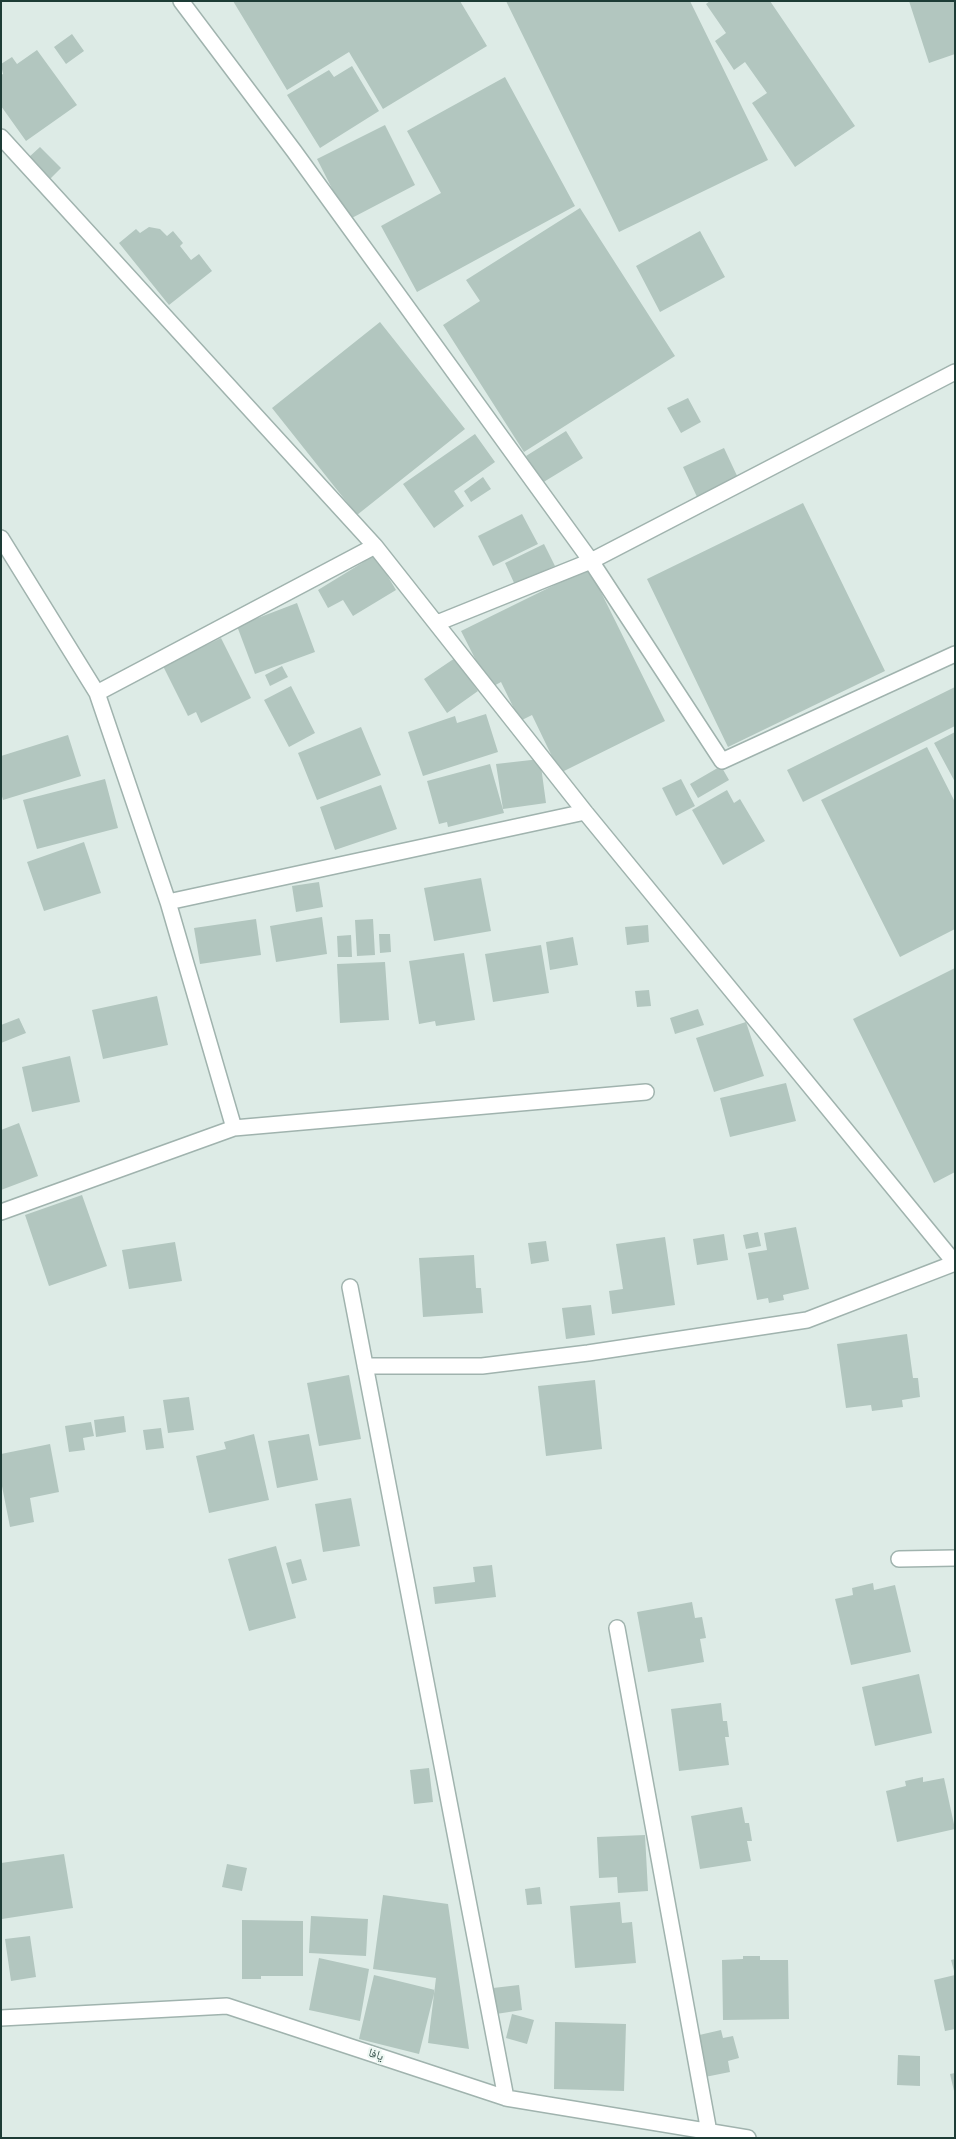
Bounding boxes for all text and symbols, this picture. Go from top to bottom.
street label: يافا [367,2046,385,2064]

